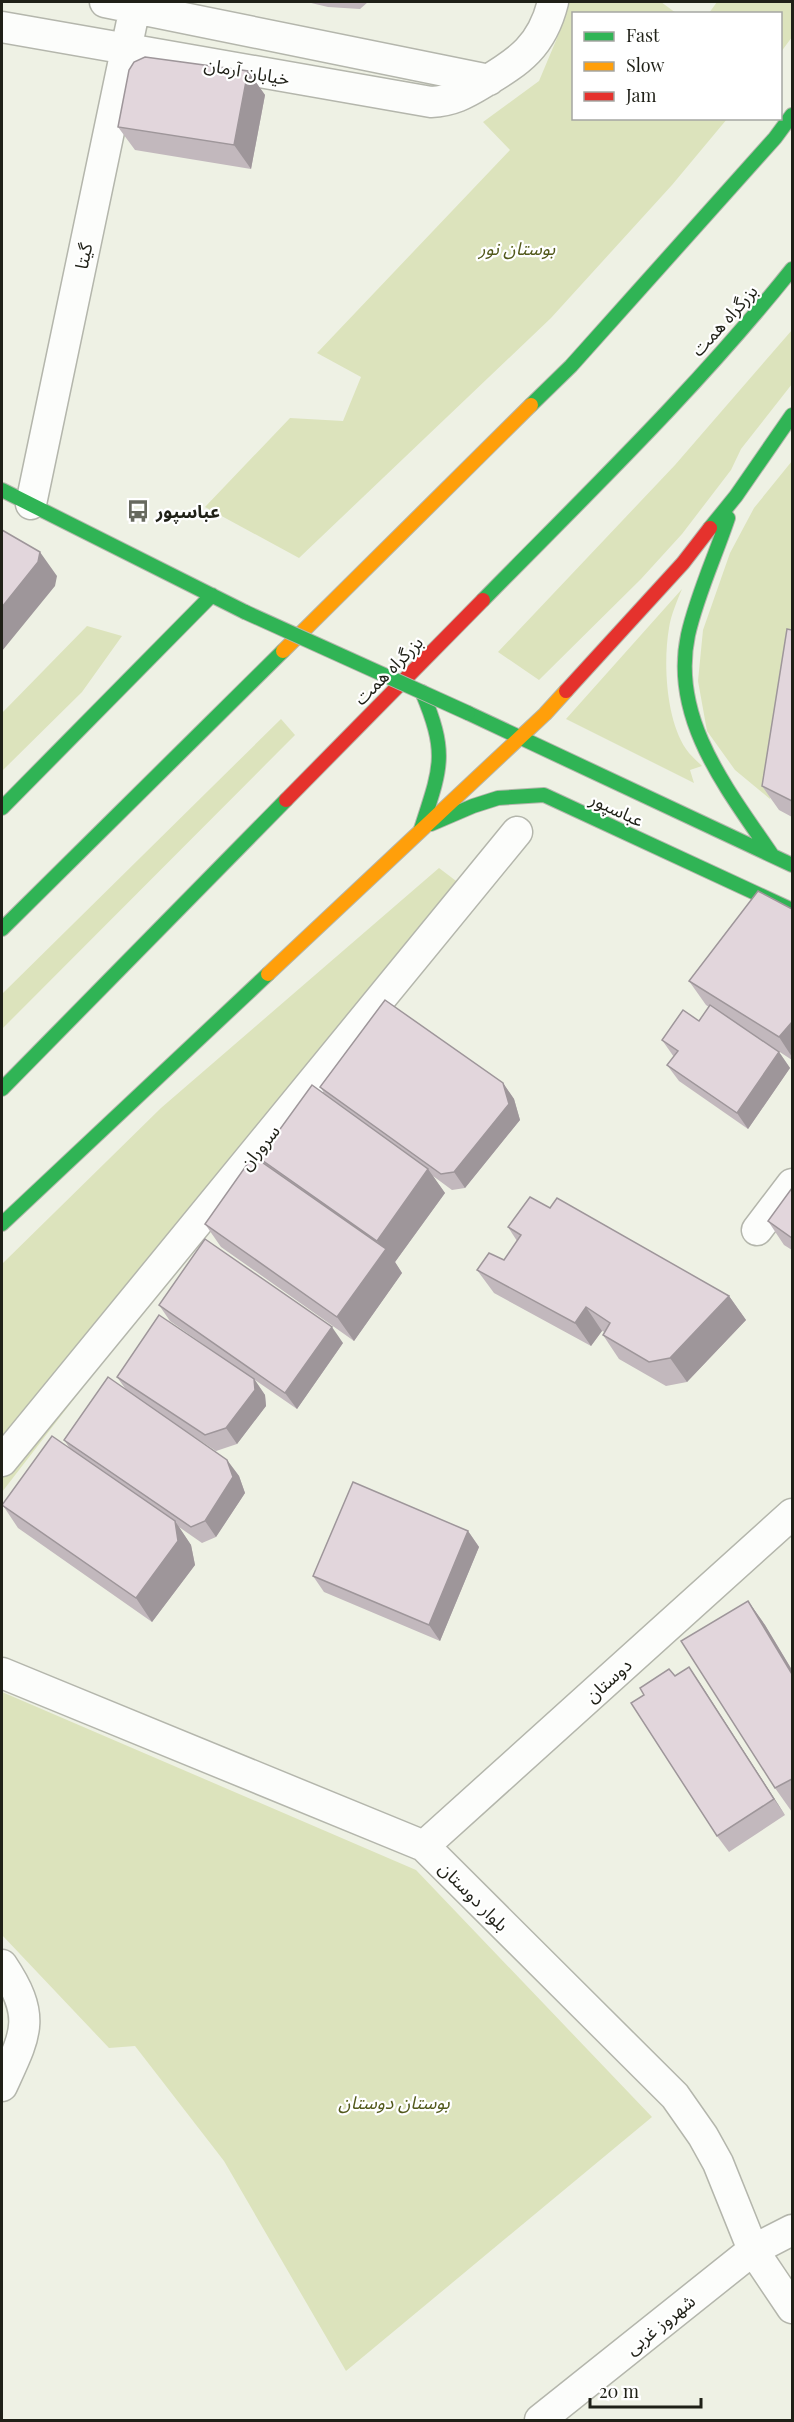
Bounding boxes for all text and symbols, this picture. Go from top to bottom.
legend [572,12,782,120]
text: Fast [626,23,660,47]
street label: خیابان آرمان [202,52,292,90]
text: Slow [626,53,664,77]
text: Jam [625,83,656,107]
park label: بوستان نور [477,236,555,260]
street label: گیتا [69,240,98,271]
street label: بزرگراه همت [685,279,763,361]
bus stop icon: عباسپور [125,498,151,524]
place label: عباسپور [155,499,220,524]
street label: بزرگراه همت [348,630,428,710]
street label: عباسپور [585,786,648,832]
street label: سروران [233,1119,285,1175]
street label: دوستان [580,1653,636,1707]
street label: بلوار دوستان [434,1856,514,1936]
park label: بوستان دوستان [338,2090,450,2114]
street label: شهروز غربی [620,2288,700,2360]
scale bar [590,2371,701,2409]
text: 20 m [599,2379,639,2403]

